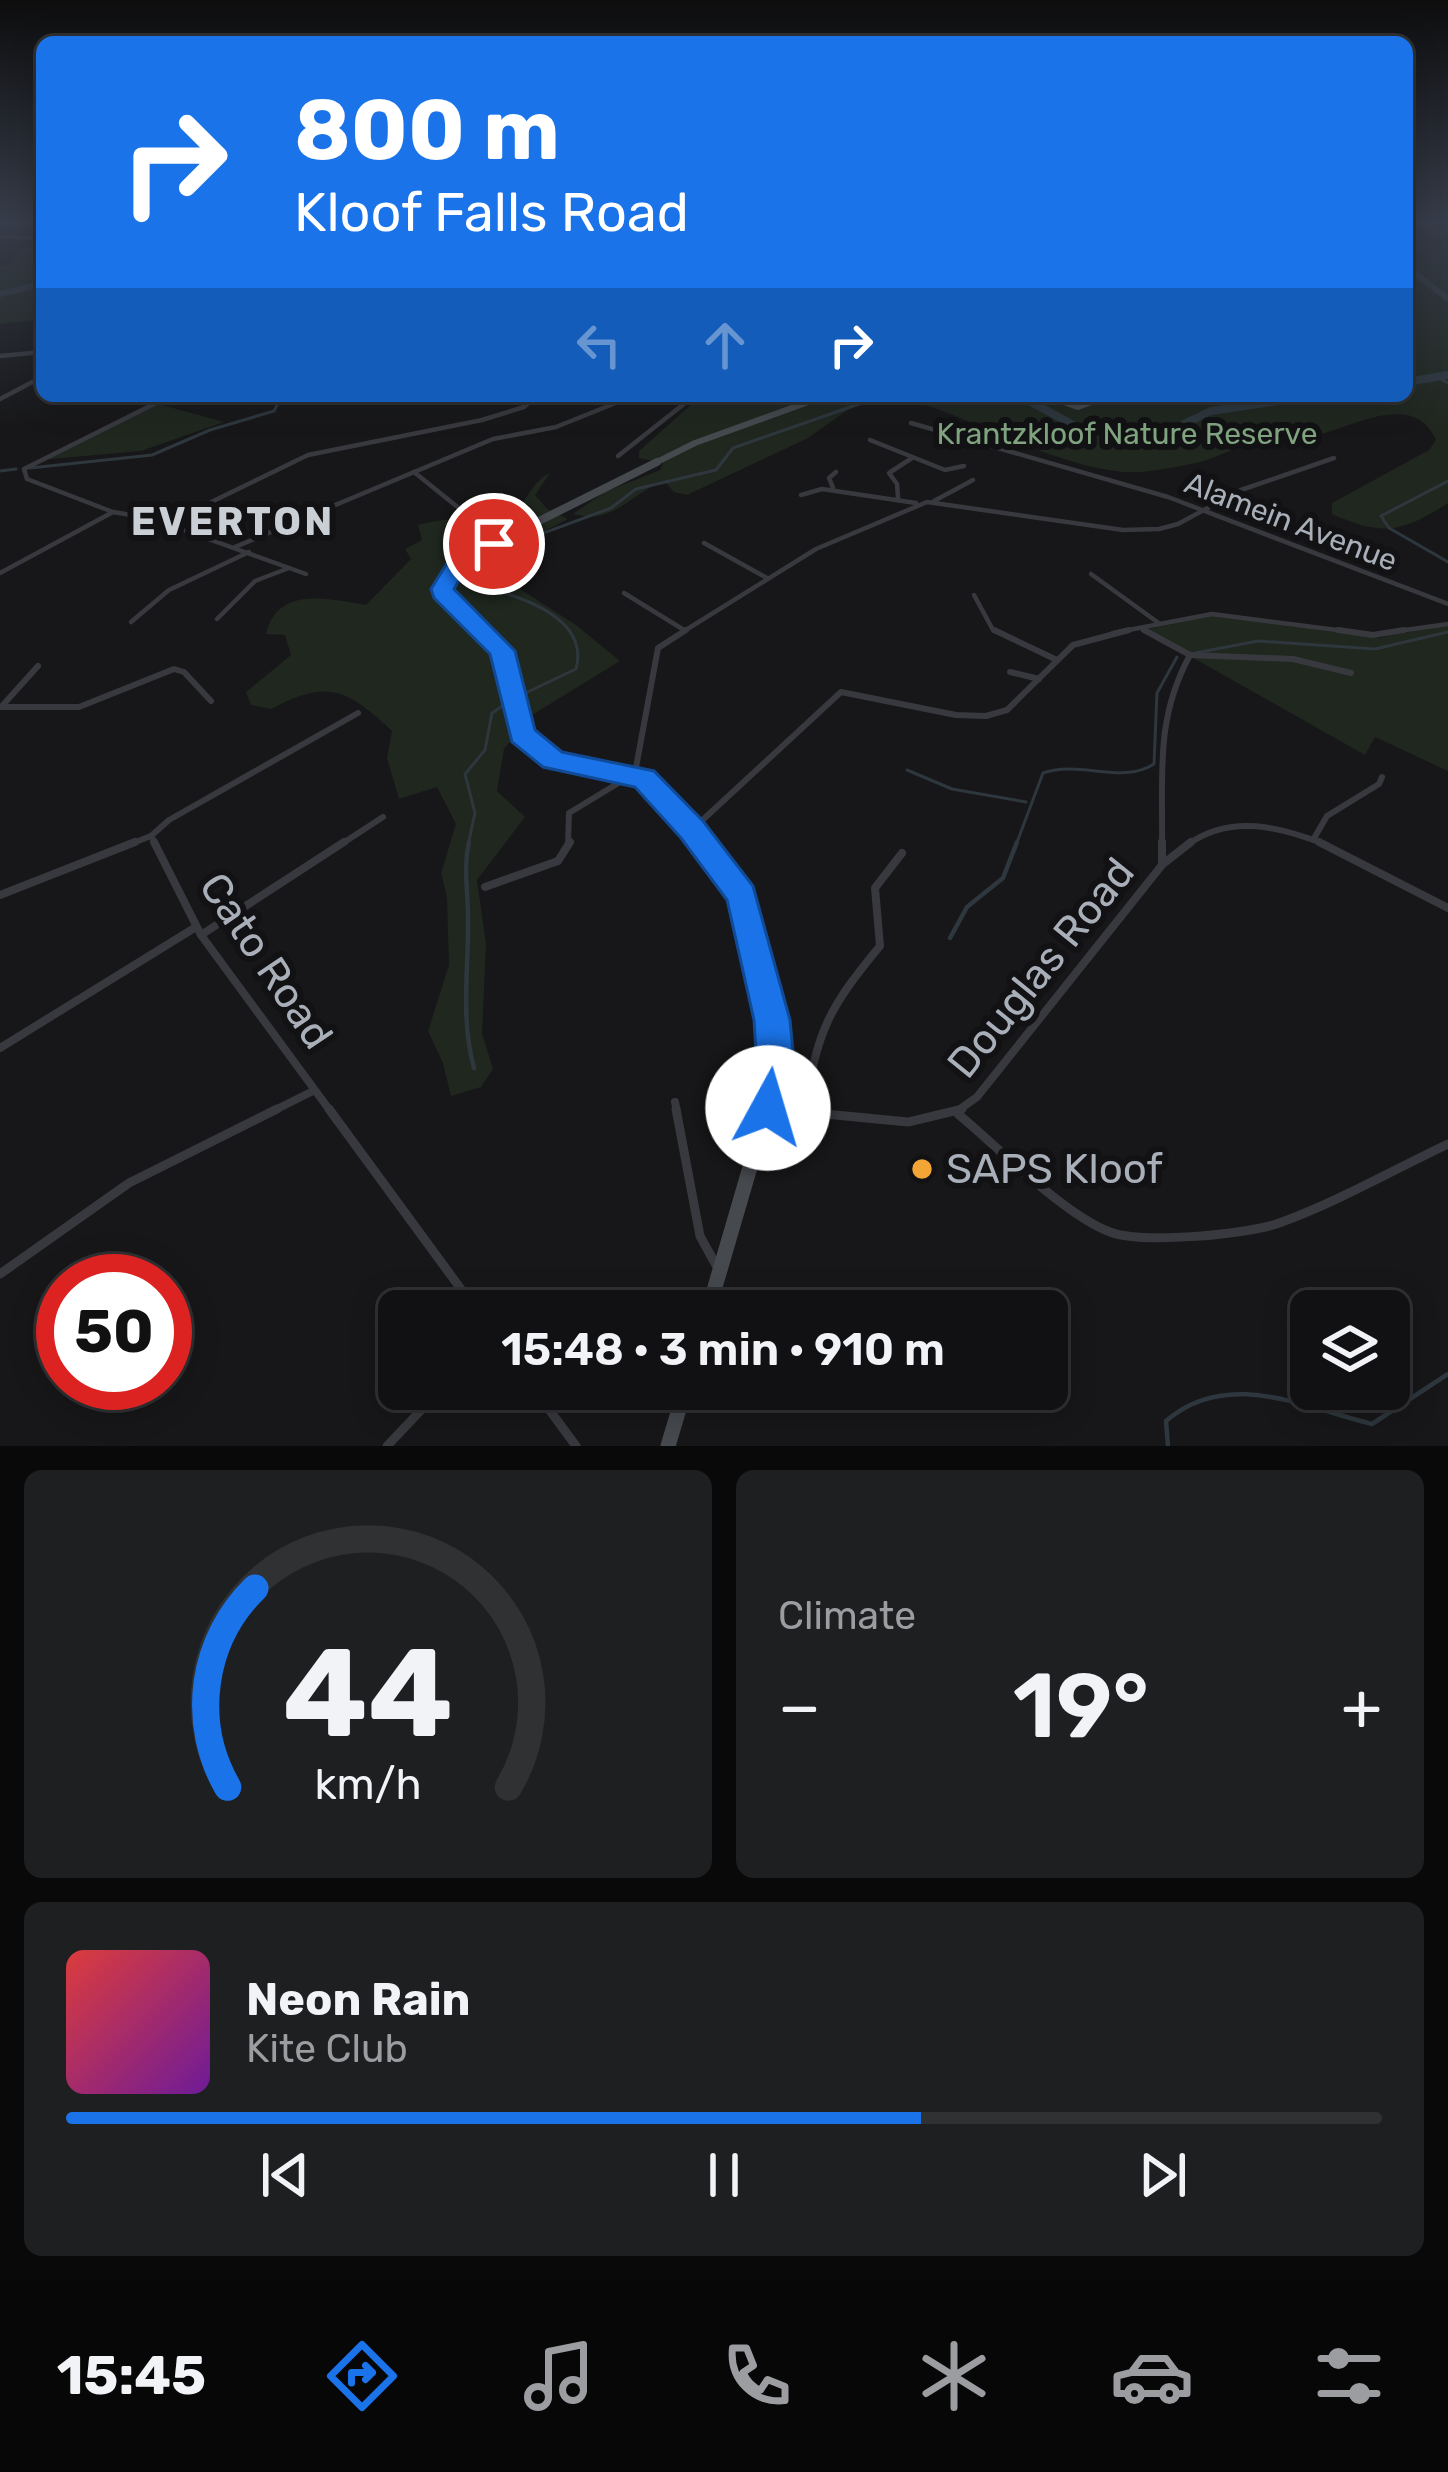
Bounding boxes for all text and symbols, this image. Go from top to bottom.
text: 800 m [294,80,560,180]
icon: right [96,84,252,240]
text: Kloof Falls Road [294,181,689,245]
icon: left [566,312,632,378]
icon: ahead [692,312,758,378]
icon: right [818,312,884,378]
park label: Krantzkloof Nature Reserve [937,416,1317,452]
street label: Alamein Avenue [1180,465,1402,579]
pin [443,493,545,595]
district label: EVERTON [131,499,335,545]
icon: arrive [461,511,527,577]
street label: Douglas Road [937,848,1145,1088]
street label: Cato Road [189,864,343,1058]
position arrow [705,1045,831,1171]
place label: SAPS Kloof [946,1144,1163,1194]
marker: SAPS Kloof [909,1156,935,1182]
speed limit sign: 50 [36,1254,192,1410]
map controls [1290,1290,1410,1410]
button: layers [1290,1290,1410,1410]
text: 15:48 · 3 min · 910 m [501,1323,945,1376]
text: Climate [778,1593,916,1639]
text: 44 [283,1619,453,1767]
text: 19° [1013,1653,1149,1760]
text: − [778,1667,821,1746]
text: + [1341,1667,1382,1746]
text: km/h [314,1759,422,1810]
text: Neon Rain [246,1973,471,2026]
text: Kite Club [246,2026,408,2072]
icon: previous [252,2142,318,2208]
icon: pause [691,2142,757,2208]
icon: next [1130,2142,1196,2208]
icon: directions [320,2334,404,2418]
icon: music [517,2334,601,2418]
icon: phone [715,2334,799,2418]
icon: climate [912,2334,996,2418]
icon: car [1110,2334,1194,2418]
icon: filters [1307,2334,1391,2418]
text: 15:45 [57,2344,206,2408]

